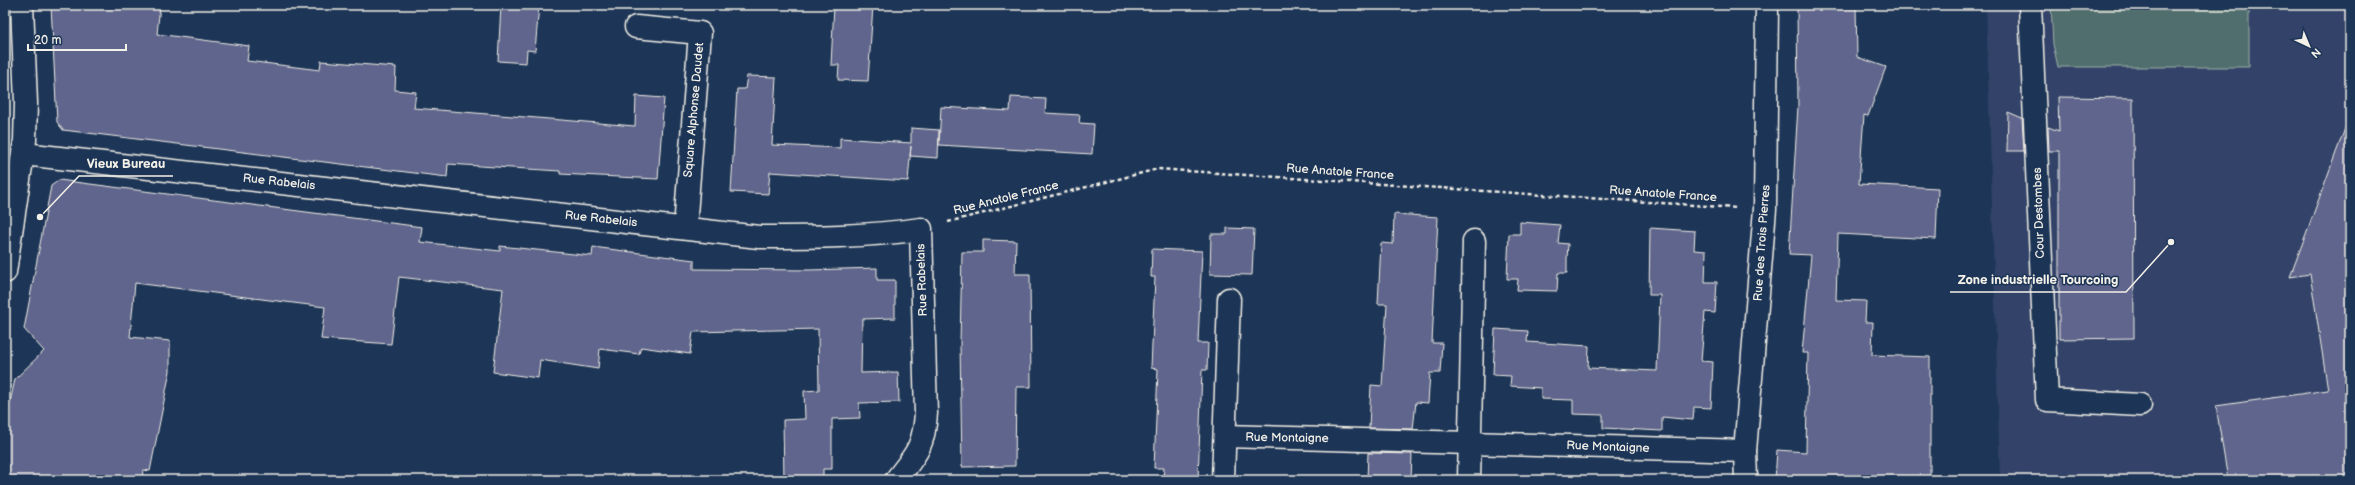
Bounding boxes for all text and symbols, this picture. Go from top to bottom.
scale bar [28,26,126,52]
north arrow [2289,26,2329,66]
text: 20 m [34,33,61,48]
street label: Square Alphonse Daudet [681,42,707,178]
text: N [2308,45,2323,60]
callout: Vieux Bureau [79,151,173,176]
text: Vieux Bureau [87,156,165,172]
street label: Rue Anatole France [1286,161,1394,183]
street label: Cour Destombes [2030,167,2048,259]
street label: Rue Rabelais [242,171,316,193]
street label: Rue Anatole France [952,178,1060,218]
street label: Rue Anatole France [1609,183,1717,205]
street label: Rue des Trois Pierres [1750,184,1774,302]
street label: Rue Rabelais [564,208,638,230]
street label: Rue Rabelais [913,243,931,317]
callout: Zone industrielle Tourcoing [1950,267,2126,292]
text: Zone industrielle Tourcoing [1958,272,2118,288]
street label: Rue Montaigne [1245,430,1329,446]
street label: Rue Montaigne [1566,438,1650,456]

